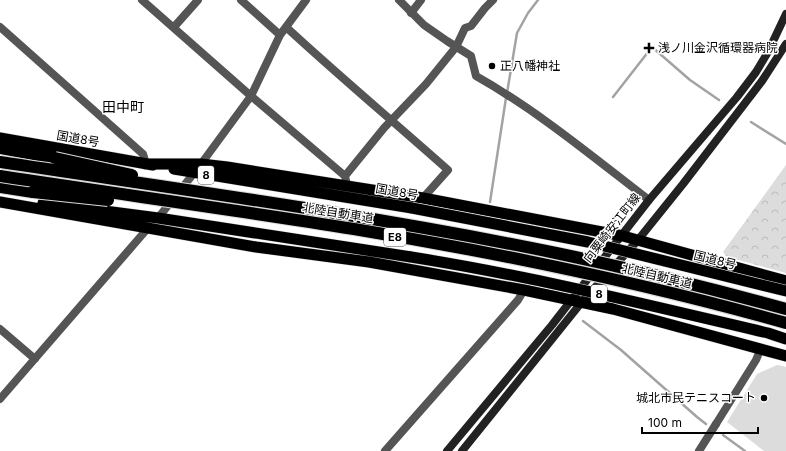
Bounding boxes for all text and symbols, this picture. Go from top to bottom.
place label: 浅ノ川金沢循環器病院 [658,40,778,55]
marker: 浅ノ川金沢循環器病院 [643,42,655,54]
place label: 正八幡神社 [500,58,560,73]
marker: 正八幡神社 [487,61,497,71]
district label: 田中町 [102,98,144,115]
street label: 国道8号 [55,127,101,150]
road number: 8 [198,166,214,184]
street label: 国道8号 [374,180,420,203]
street label: 向粟崎安江町線 [580,190,643,265]
street label: 北陸自動車道 [301,199,375,226]
road number: E8 [384,228,406,246]
street label: 国道8号 [692,247,738,272]
street label: 北陸自動車道 [620,260,694,291]
road number: 8 [591,285,607,303]
place label: 城北市民テニスコート [636,390,756,405]
marker: 城北市民テニスコート [759,393,769,403]
scale bar [642,409,758,435]
text: 100 m [648,415,682,430]

